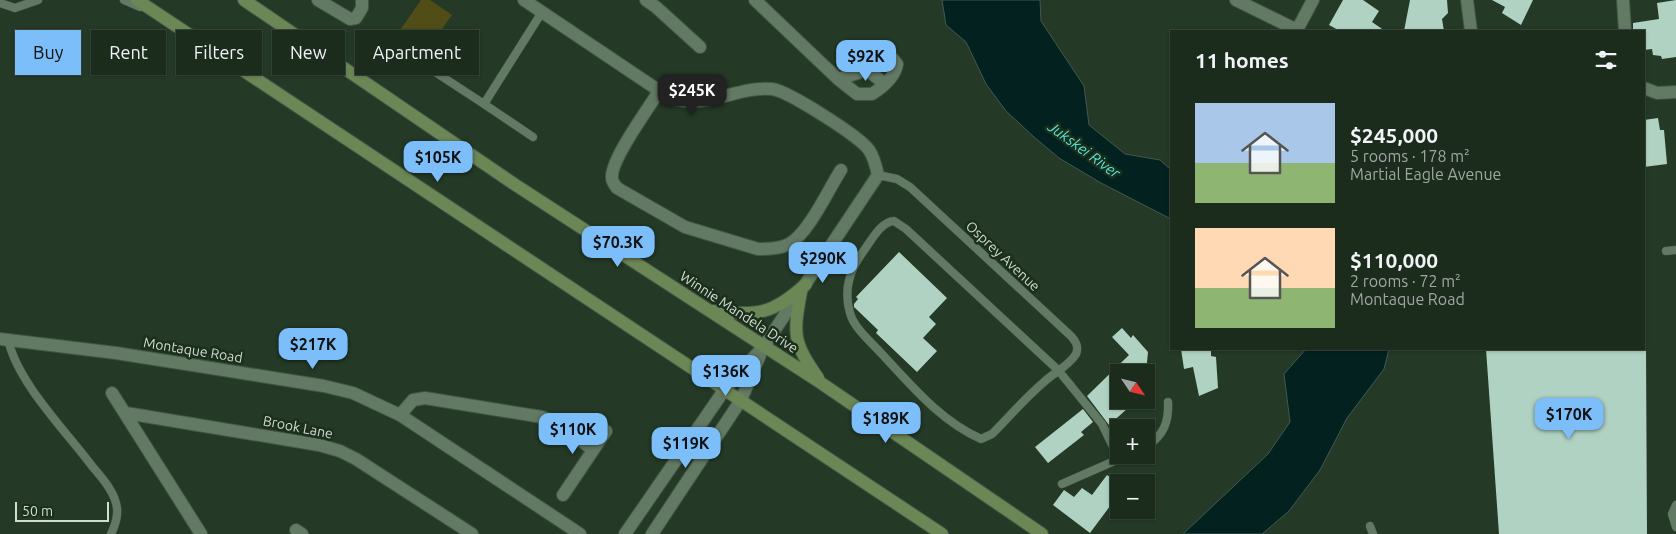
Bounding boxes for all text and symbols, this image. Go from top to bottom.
chip: Buy [15,30,81,75]
chip: Rent [91,30,166,75]
chip: Filters [176,30,262,75]
chip: New [272,30,345,75]
chip: Apartment [355,30,479,75]
pin: $92K [836,39,896,82]
icon: filters [1592,46,1620,74]
text: $92K [847,47,885,65]
text: 11 homes [1195,48,1289,72]
pin: $245K [657,74,727,116]
text: $245K [669,81,715,99]
water label: Jukskei River [1044,117,1125,182]
icon: home [1235,123,1295,183]
text: $245,000 [1350,123,1438,147]
pin: $105K [403,140,473,183]
text: 5 rooms · 178 m² [1350,147,1470,165]
text: $105K [415,148,461,166]
text: Martial Eagle Avenue [1350,165,1501,183]
street label: Osprey Avenue [963,218,1043,294]
pin: $70.3K [577,226,659,268]
text: $70.3K [593,233,643,251]
pin: $290K [788,242,858,284]
icon: home [1235,248,1295,308]
text: $110,000 [1350,248,1438,272]
text: $290K [800,249,846,267]
street label: Winnie Mandela Drive [677,268,801,356]
text: 2 rooms · 72 m² [1350,272,1461,290]
text: Montaque Road [1350,290,1465,308]
pin: $217K [278,328,348,370]
street label: Montaque Road [142,334,244,366]
text: $217K [290,335,336,353]
pin: $136K [691,354,761,397]
text: $136K [703,362,749,380]
north arrow [1110,364,1155,409]
map controls [1110,364,1155,519]
pin: $170K [1534,398,1604,440]
pin: $189K [851,402,921,444]
text: $170K [1546,405,1592,423]
text: $189K [863,409,909,427]
street label: Brook Lane [262,412,334,442]
pin: $110K [538,412,608,455]
button: + [1110,419,1155,464]
text: $110K [550,420,596,438]
pin: $119K [651,426,721,469]
text: $119K [663,434,709,452]
button: − [1110,474,1155,519]
scale bar [15,499,109,522]
text: 50 m [22,503,53,519]

